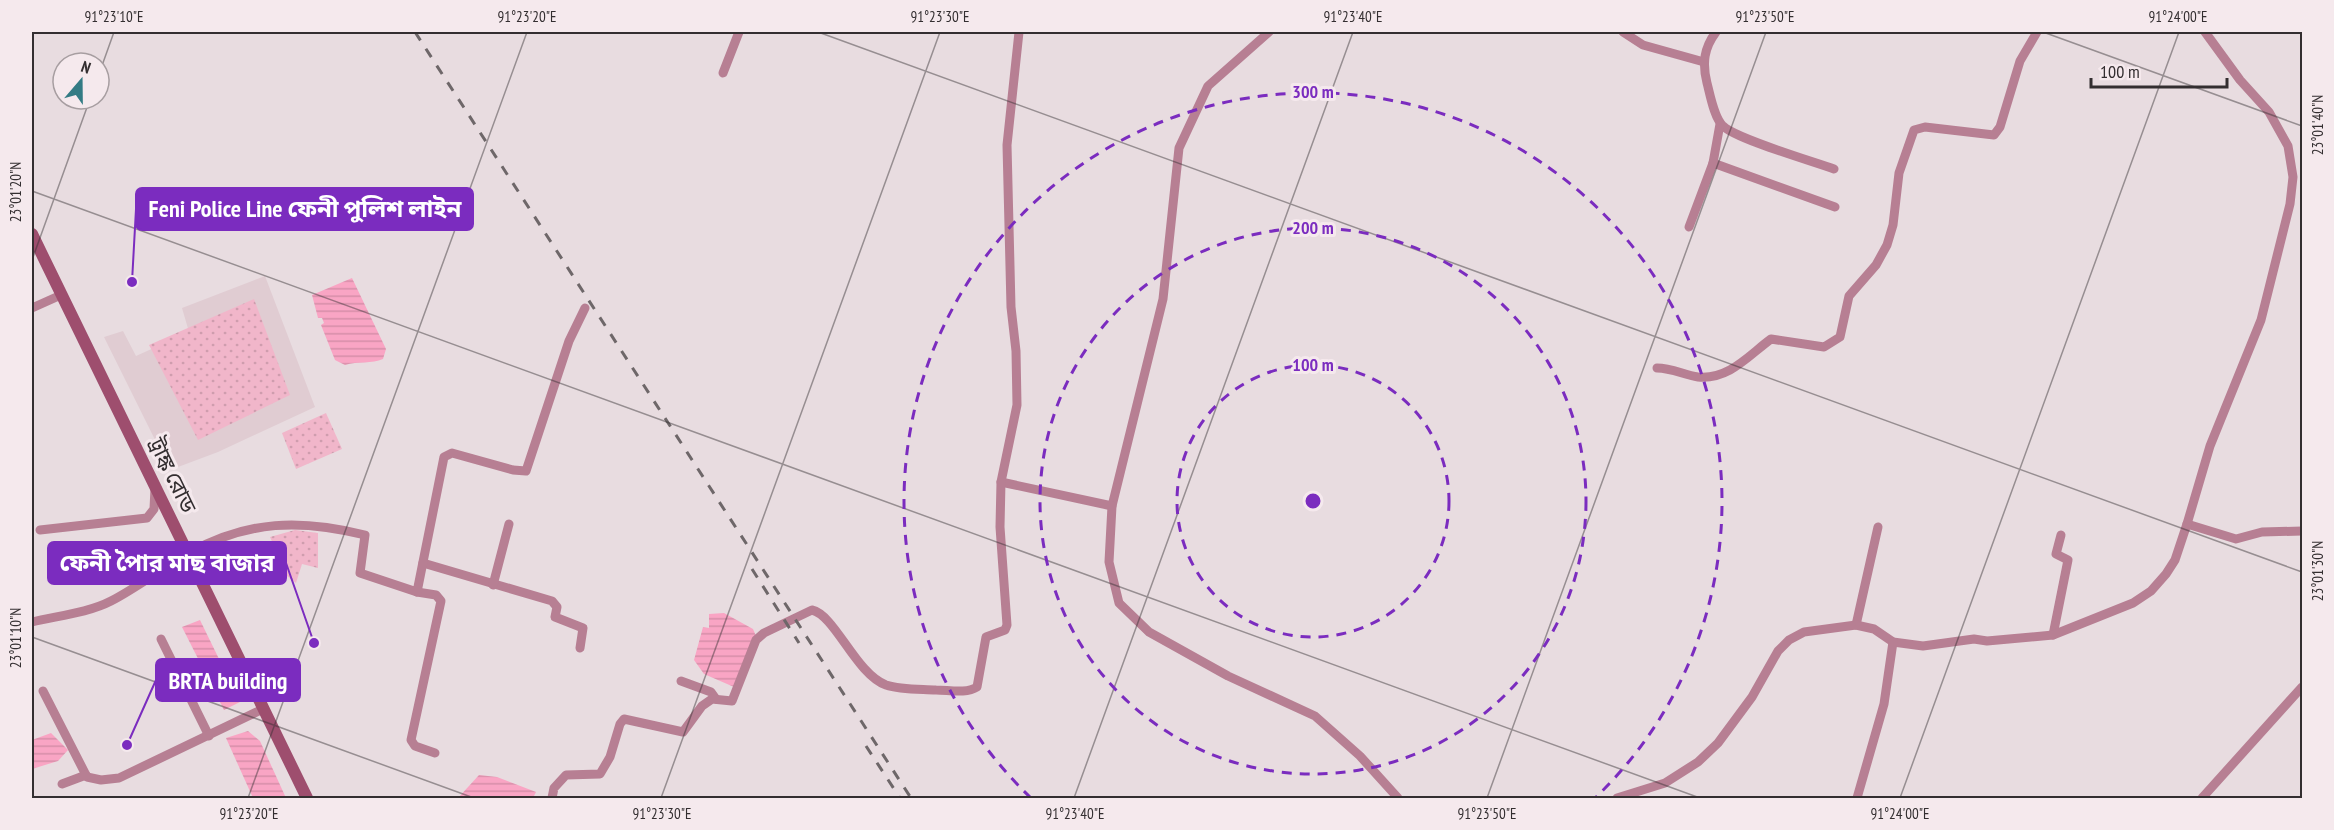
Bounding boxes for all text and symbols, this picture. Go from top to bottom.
text: 91°23'10"E [84,7,144,26]
text: 91°23'20"E [497,7,557,26]
text: 91°23'30"E [910,7,970,26]
text: 91°23'40"E [1323,7,1383,26]
text: 91°23'50"E [1735,7,1795,26]
text: 91°24'00"E [2148,7,2208,26]
north arrow [51,51,111,111]
scale bar [2091,51,2228,89]
text: N [79,56,94,78]
text: 100 m [2100,60,2140,83]
text: 300 m [1292,80,1334,103]
text: 23°01'40"N [2308,95,2327,155]
text: 23°01'20"N [6,162,25,222]
callout: Feni Police Line ফেনী পুলিশ লাইন [136,188,473,230]
text: Feni Police Line ফেনী পুলিশ লাইন [149,193,462,224]
text: 200 m [1292,216,1334,239]
text: 100 m [1292,353,1334,376]
street label: ট্রাঙ্ক রোড [142,432,203,518]
centre of rings [1303,491,1323,511]
text: 23°01'30"N [2308,541,2327,601]
callout: ফেনী পৈার মাছ বাজার [48,542,286,584]
text: ফেনী পৈার মাছ বাজার [60,547,275,578]
text: 23°01'10"N [6,608,25,668]
callout: BRTA building [156,659,300,701]
text: BRTA building [169,665,287,696]
text: 91°23'20"E [219,804,279,823]
text: 91°23'30"E [632,804,692,823]
text: 91°23'40"E [1045,804,1105,823]
text: 91°23'50"E [1457,804,1517,823]
text: 91°24'00"E [1870,804,1930,823]

